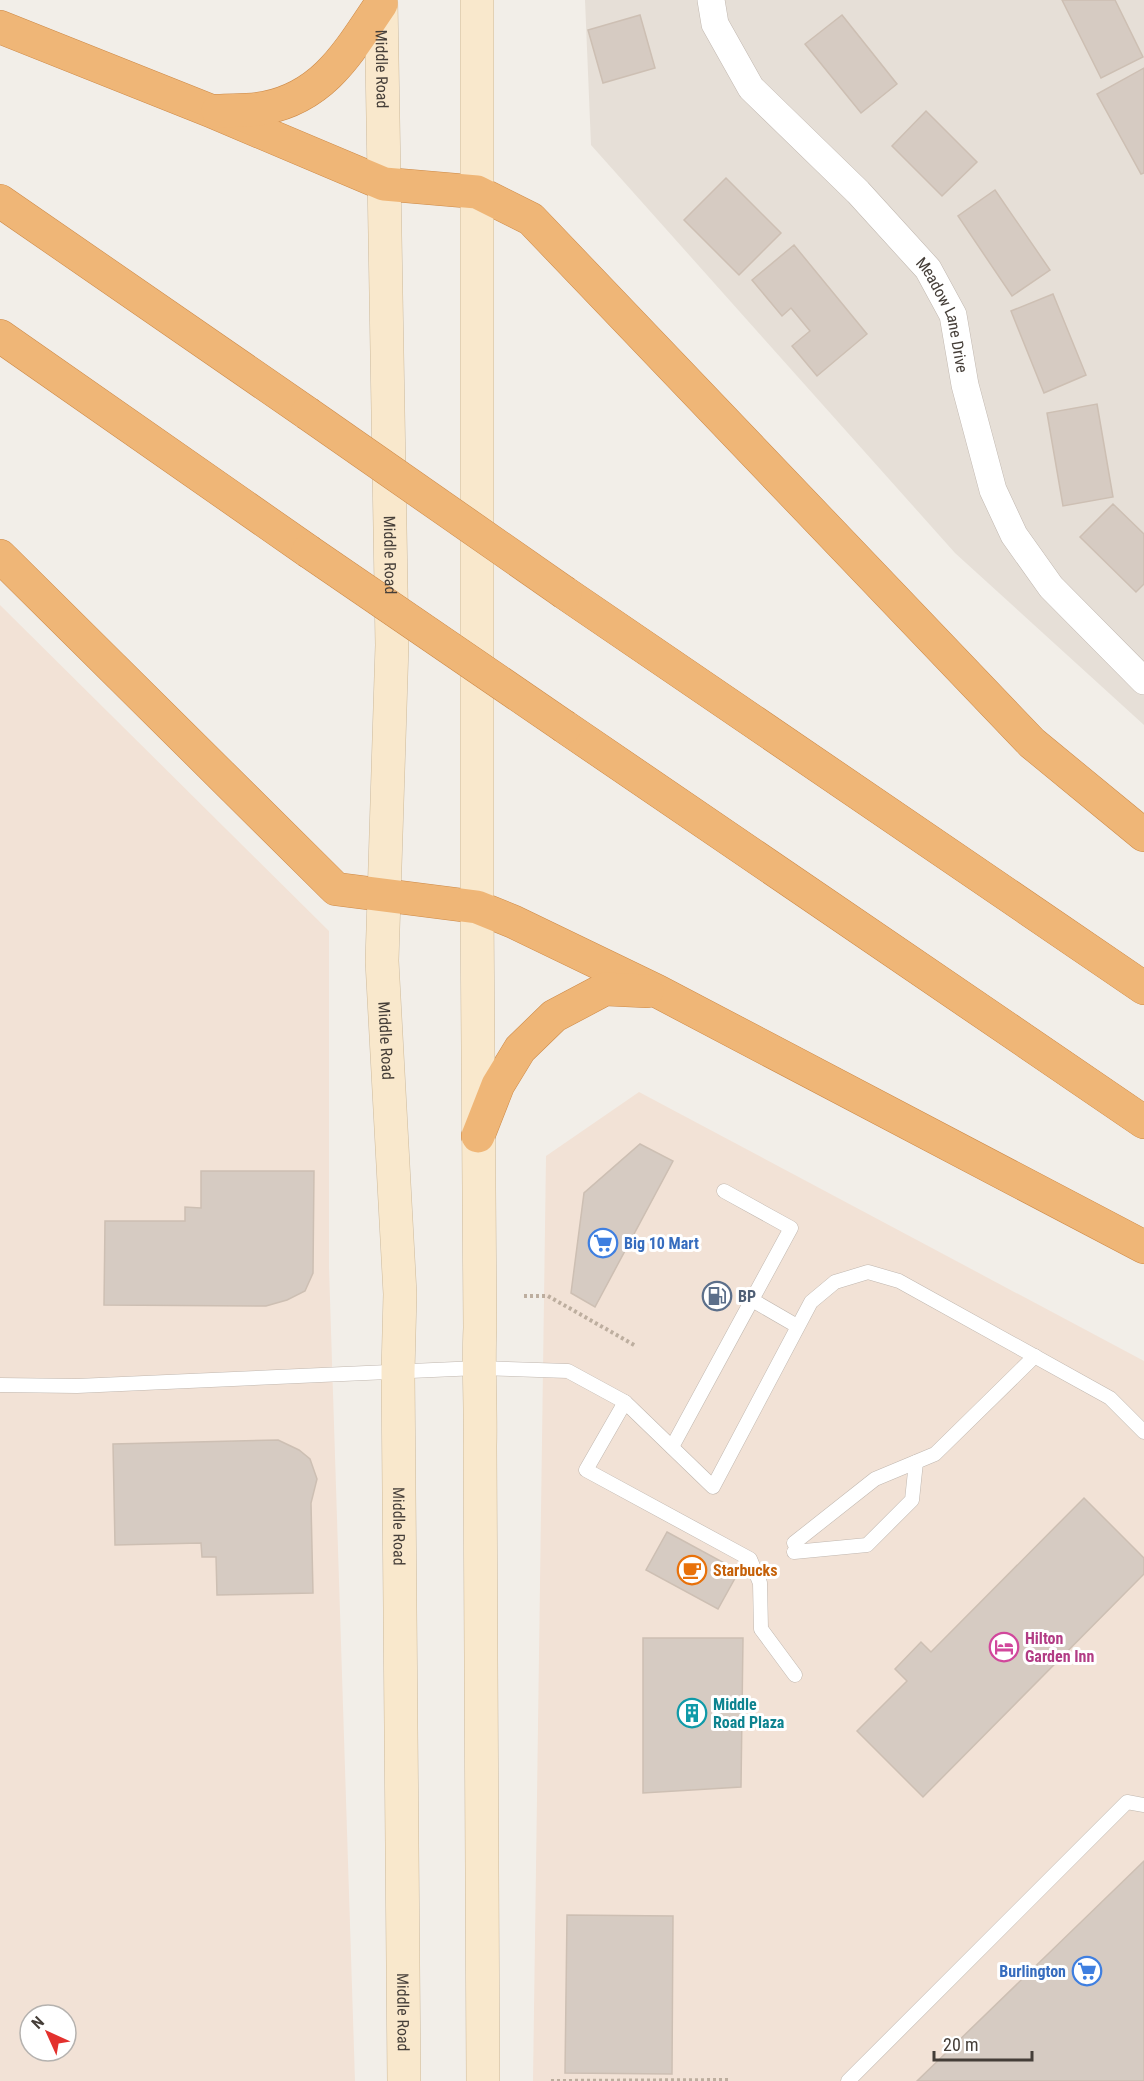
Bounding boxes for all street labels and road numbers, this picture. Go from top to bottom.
street label: Middle Road [372,30,392,108]
street label: Meadow Lane Drive [912,254,972,374]
street label: Middle Road [380,515,400,594]
street label: Middle Road [374,1001,397,1080]
street label: Middle Road [389,1487,409,1566]
street label: Middle Road [393,1973,413,2052]

